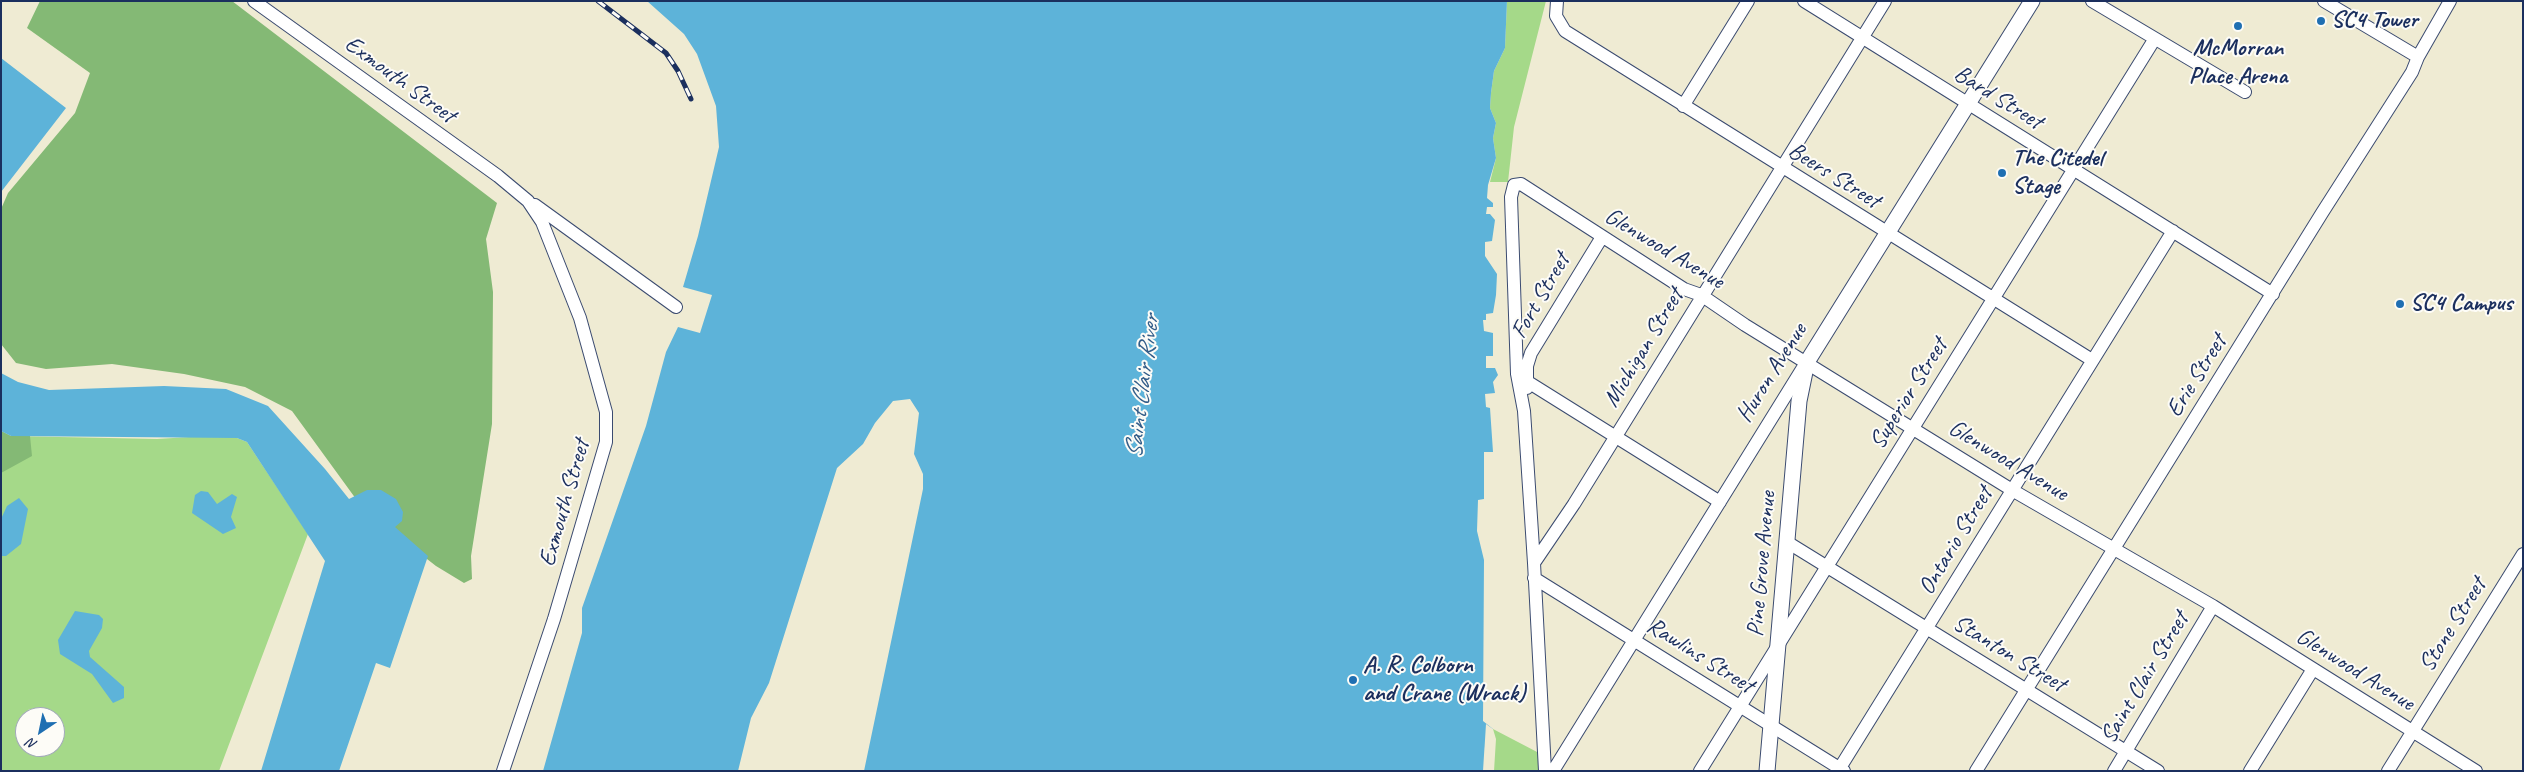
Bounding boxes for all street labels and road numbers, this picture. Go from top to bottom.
street label: Exmouth Street [339,30,461,130]
street label: Bard Street [1948,60,2048,136]
street label: Beers Street [1783,137,1885,215]
street label: Glenwood Avenue [1599,202,1729,296]
street label: Fort Street [1505,248,1577,344]
street label: Michigan Street [1597,284,1691,412]
street label: Huron Avenue [1730,318,1814,428]
street label: Erie Street [2160,329,2234,423]
street label: Superior Street [1864,333,1954,455]
street label: Glenwood Avenue [1943,414,2073,508]
street label: Exmouth Street [533,436,597,570]
street label: Ontario Street [1913,482,1999,600]
street label: Pine Grove Avenue [1741,490,1783,638]
street label: Stone Street [2413,573,2493,677]
street label: Saint Clair Street [2095,607,2195,749]
street label: Stanton Street [1947,609,2071,699]
street label: Rawlins Street [1641,612,1759,700]
street label: Glenwood Avenue [2290,622,2420,718]

